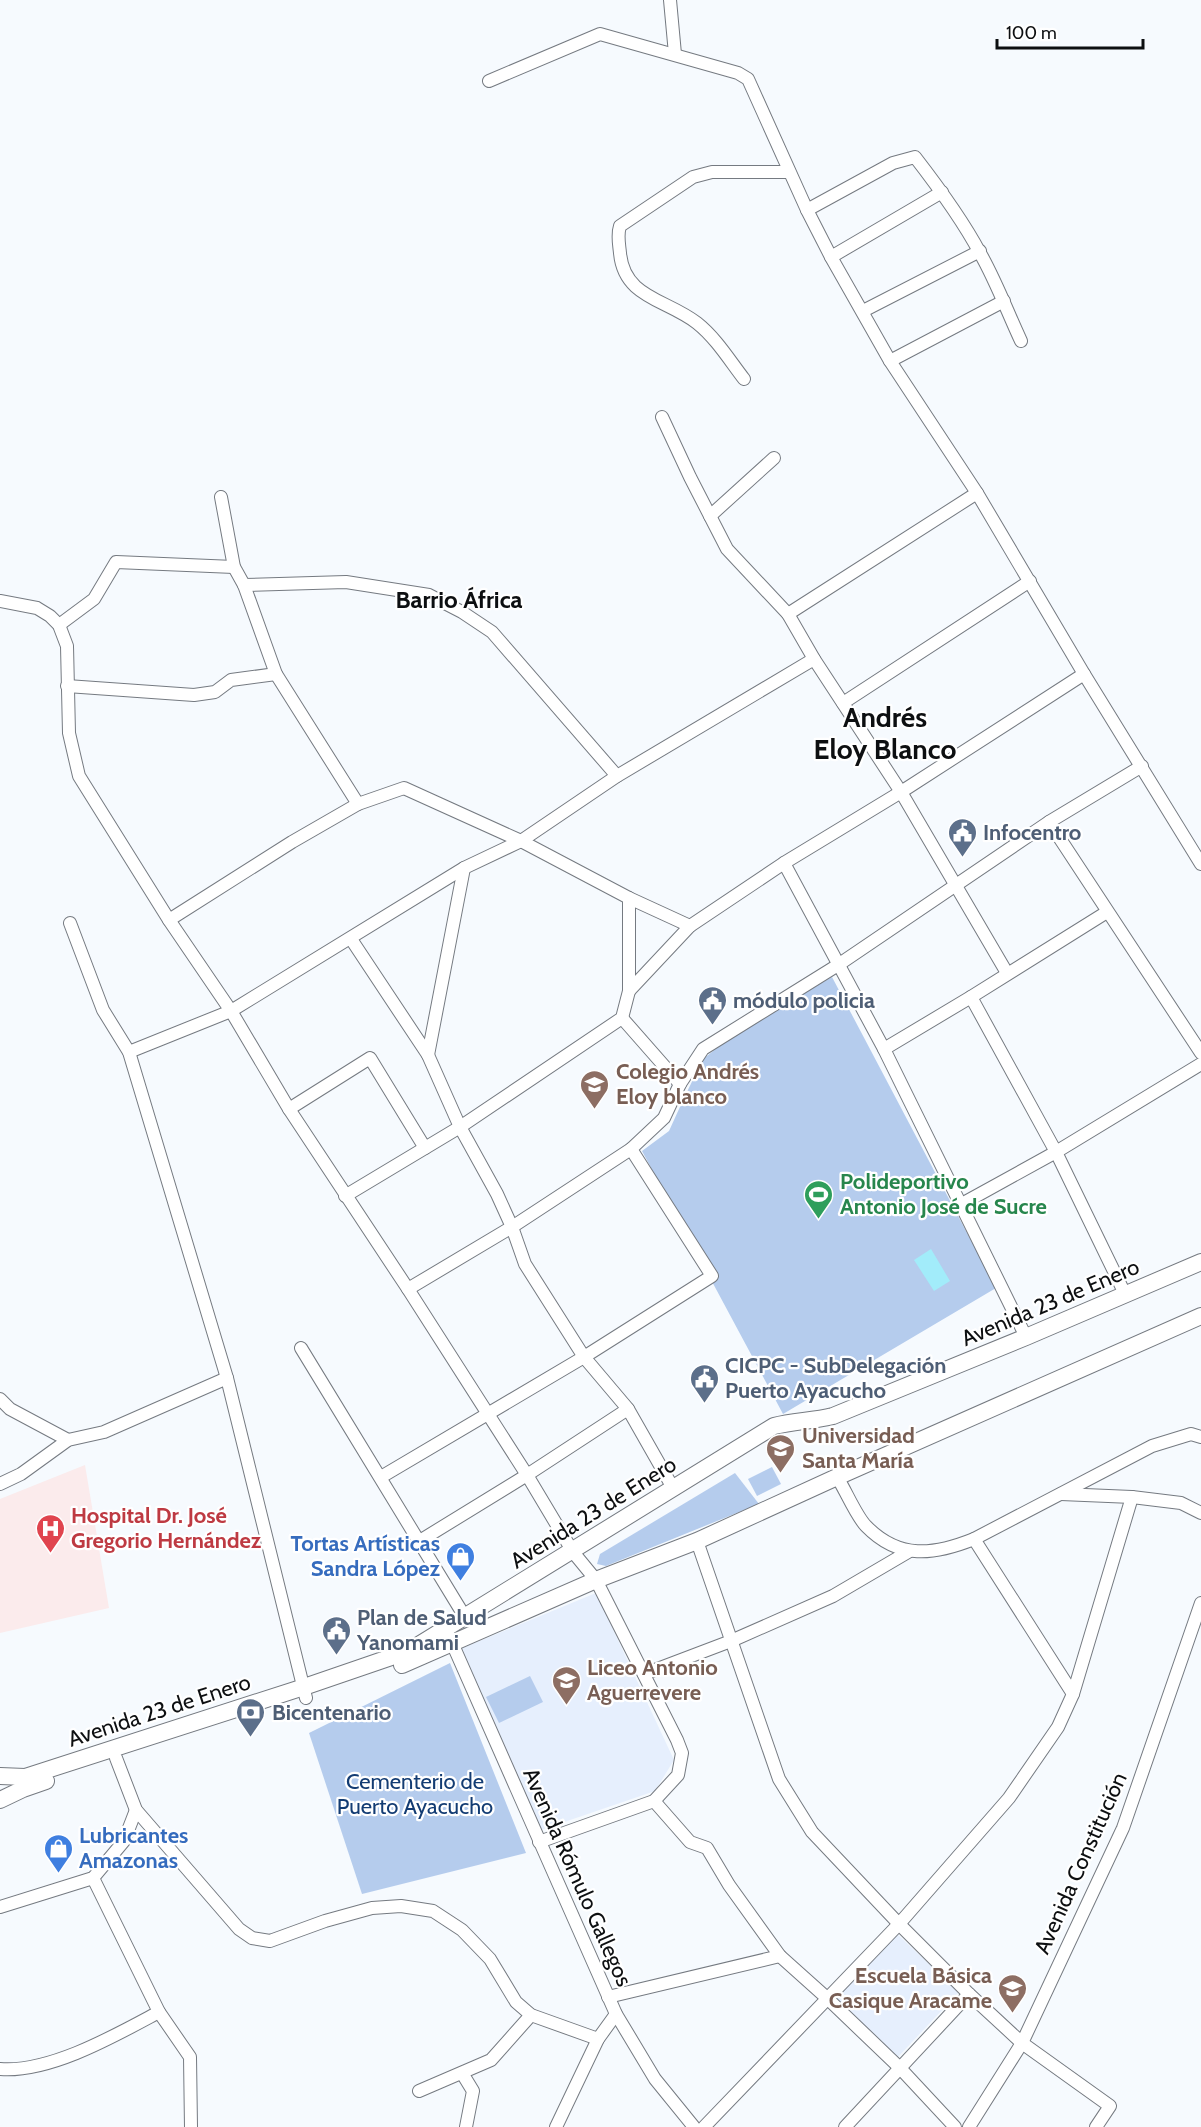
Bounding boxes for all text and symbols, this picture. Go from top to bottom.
scale bar [997,12,1142,50]
text: 100 m [1006,22,1057,44]
district label: Barrio África [395,585,523,614]
district label: Andrés Eloy Blanco [814,700,956,766]
public building icon: Infocentro [946,816,978,858]
place label: Infocentro [983,819,1081,846]
public building icon: módulo policia [696,984,728,1026]
place label: módulo policia [733,987,875,1014]
place label: Colegio Andrés Eloy blanco [616,1058,759,1110]
school or university icon: Colegio Andrés Eloy blanco [579,1068,611,1110]
place label: Polideportivo Antonio José de Sucre [840,1168,1047,1220]
sports icon: Polideportivo Antonio José de Sucre [803,1178,835,1220]
street label: Avenida 23 de Enero [957,1253,1143,1352]
place label: CICPC - SubDelegación Puerto Ayacucho [725,1352,947,1404]
public building icon: CICPC - SubDelegación Puerto Ayacucho [688,1362,720,1404]
place label: Universidad Santa María [802,1422,915,1474]
school or university icon: Universidad Santa María [765,1432,797,1474]
street label: Avenida 23 de Enero [505,1451,681,1574]
place label: Hospital Dr. José Gregorio Hernández [71,1502,262,1554]
hospital icon: Hospital Dr. José Gregorio Hernández [34,1512,66,1554]
place label: Tortas Artísticas Sandra López [291,1530,441,1582]
shop icon: Tortas Artísticas Sandra López [445,1540,477,1582]
place label: Plan de Salud Yanomami [356,1604,487,1656]
public building icon: Plan de Salud Yanomami [320,1614,352,1656]
place label: Liceo Antonio Aguerrevere [587,1654,718,1706]
school or university icon: Liceo Antonio Aguerrevere [550,1664,582,1706]
street label: Avenida 23 de Enero [64,1668,254,1753]
bank icon: Bicentenario [235,1696,267,1738]
place label: Bicentenario [272,1699,391,1726]
street label: Avenida Rómulo Gallegos [517,1764,638,1991]
park label: Cementerio de Puerto Ayacucho [337,1768,493,1820]
street label: Avenida Constitución [1028,1768,1133,1958]
place label: Lubricantes Amazonas [79,1822,188,1874]
shop icon: Lubricantes Amazonas [42,1832,74,1874]
place label: Escuela Básica Casique Aracame [829,1962,992,2014]
school or university icon: Escuela Básica Casique Aracame [997,1972,1029,2014]

